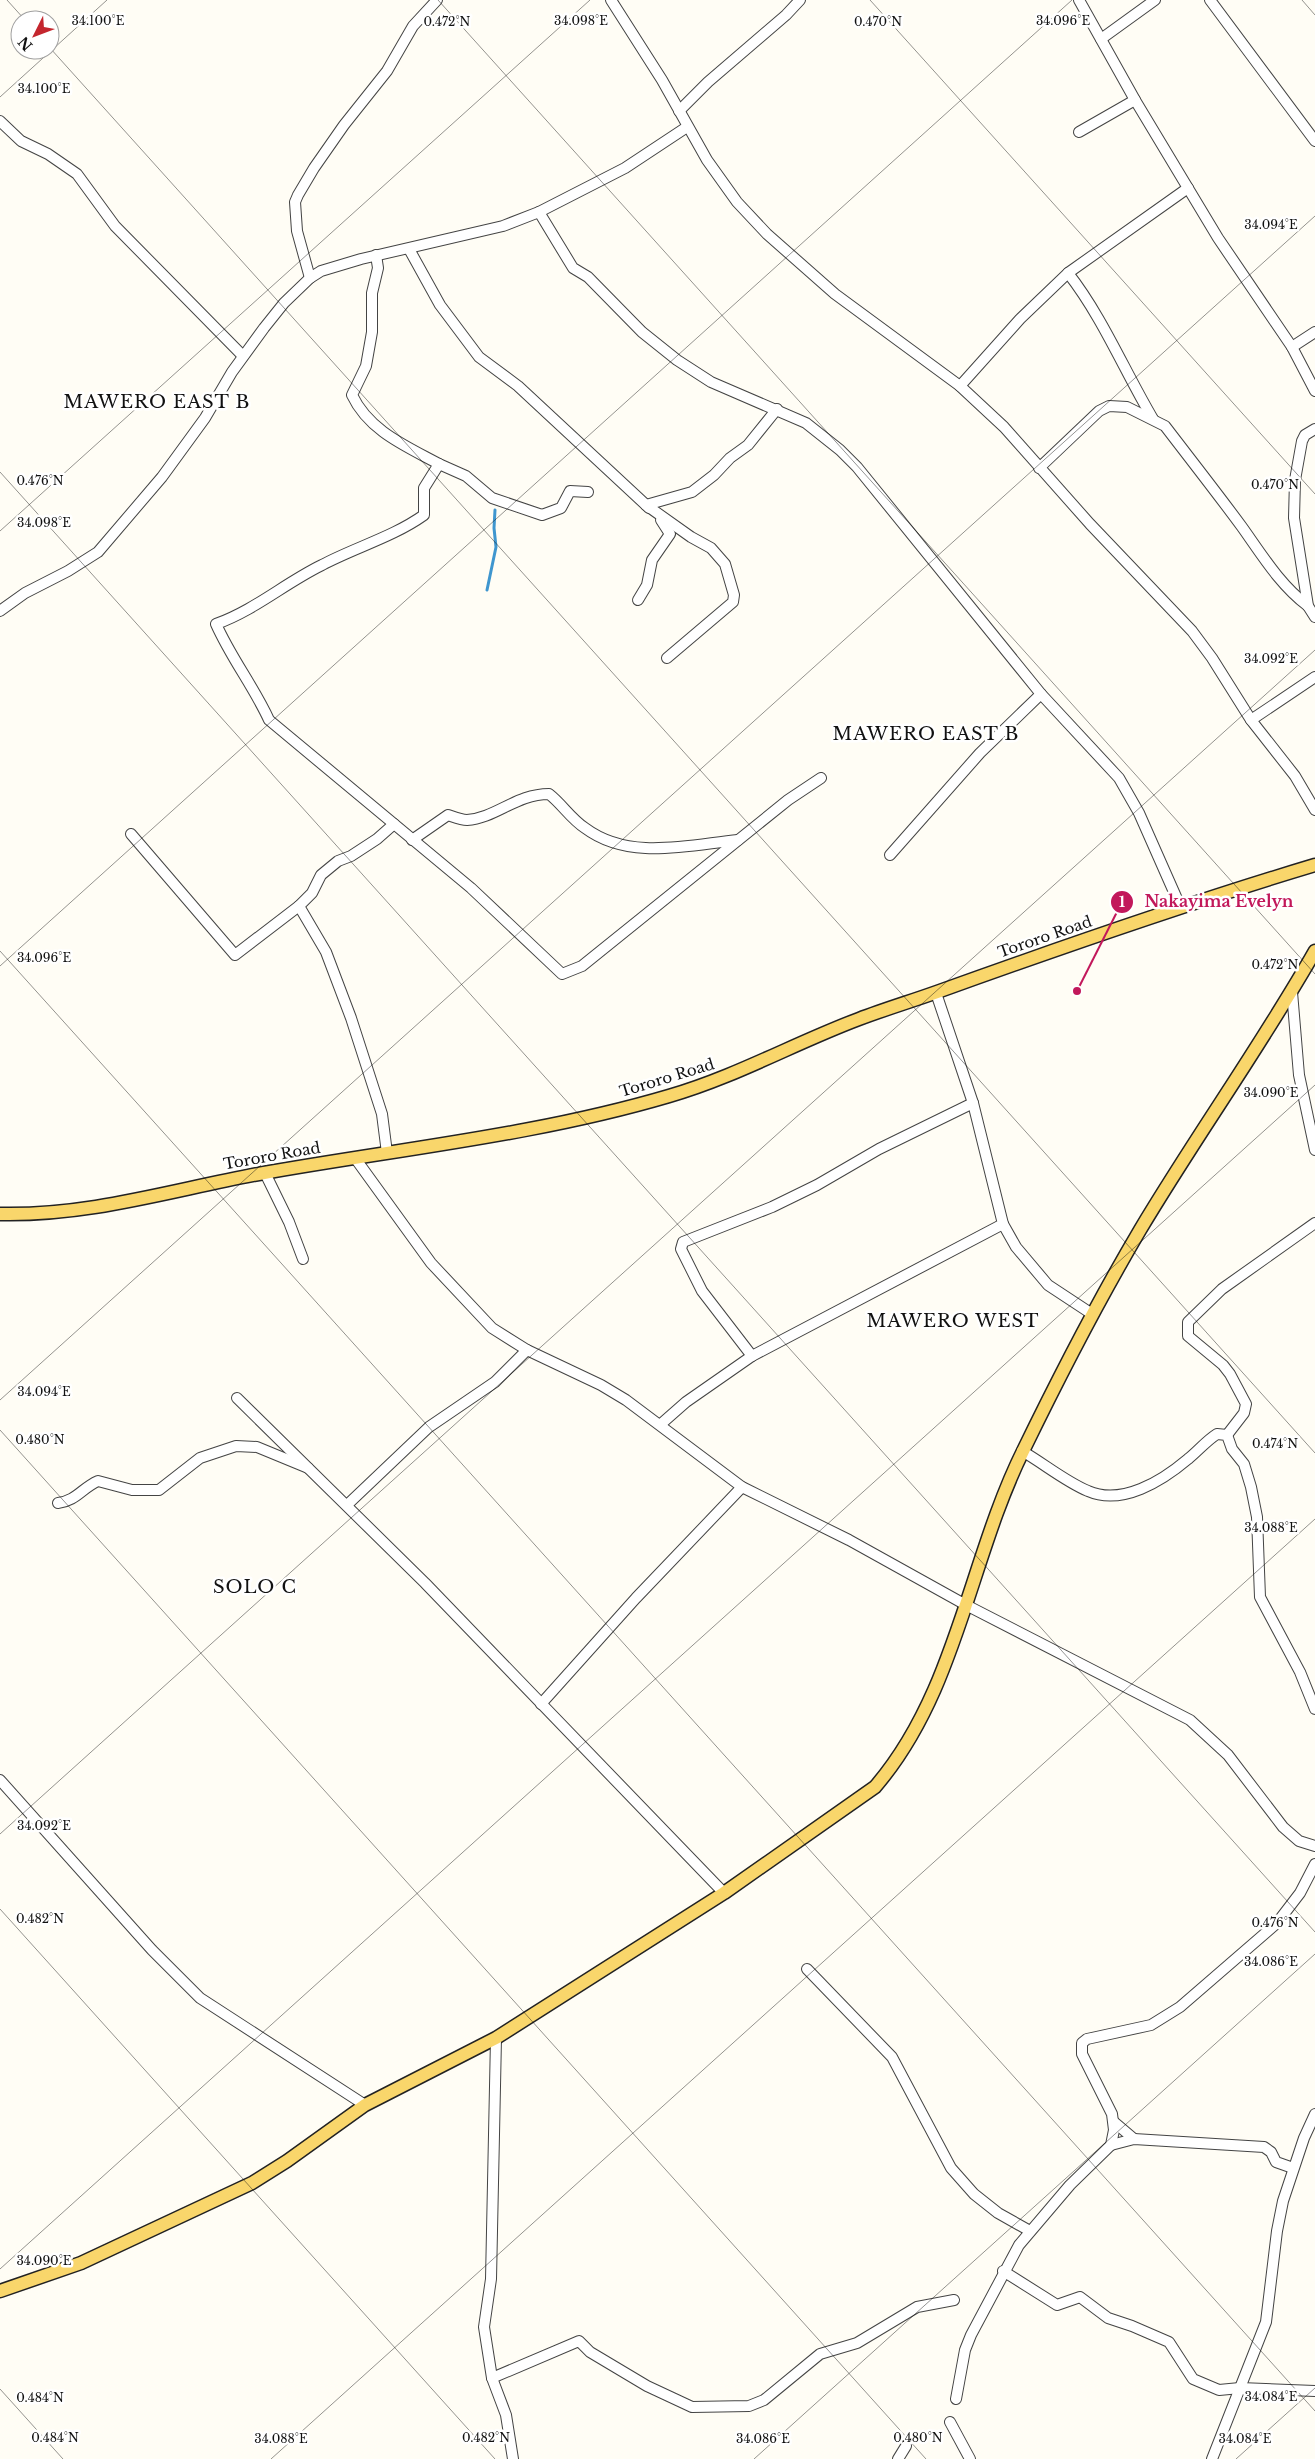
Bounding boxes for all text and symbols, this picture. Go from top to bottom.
north arrow [10,10,60,60]
text: 34.100°E [72,13,125,28]
text: 34.098°E [554,13,608,28]
text: 34.096°E [1036,13,1090,28]
text: 0.472°N [424,14,471,29]
text: 0.470°N [854,14,902,29]
text: N [14,33,36,55]
text: 34.100°E [18,81,71,96]
text: 34.094°E [1244,217,1298,232]
district label: MAWERO EAST B [64,391,250,413]
text: 0.476°N [16,473,64,488]
text: 0.470°N [1251,477,1299,492]
text: 34.098°E [17,515,71,530]
text: 34.092°E [1244,651,1298,666]
district label: MAWERO EAST B [833,723,1019,745]
callout: Nakayima Evelyn [1110,886,1304,917]
text: Nakayima Evelyn [1145,891,1294,911]
text: 1 [1119,892,1126,911]
street label: Tororo Road [995,912,1094,961]
text: 34.096°E [17,950,71,965]
text: 0.472°N [1252,957,1299,972]
street label: Tororo Road [617,1054,716,1101]
text: 34.090°E [1243,1085,1299,1100]
street label: Tororo Road [222,1138,322,1173]
district label: MAWERO WEST [867,1310,1039,1332]
text: 34.094°E [17,1384,71,1399]
text: 0.480°N [15,1432,65,1447]
text: 0.474°N [1252,1436,1298,1451]
text: 34.088°E [1244,1520,1298,1535]
district label: SOLO C [213,1576,297,1598]
text: 34.092°E [17,1818,71,1833]
text: 0.482°N [16,1911,64,1926]
text: 0.476°N [1251,1915,1299,1930]
text: 34.086°E [1244,1954,1298,1969]
text: 34.090°E [16,2253,72,2268]
text: 34.084°E [1245,2389,1298,2404]
text: 0.484°N [16,2390,64,2405]
text: 0.484°N [31,2430,79,2445]
text: 0.482°N [462,2430,510,2445]
text: 0.480°N [893,2430,943,2445]
text: 34.088°E [254,2431,308,2446]
text: 34.086°E [736,2431,790,2446]
text: 34.084°E [1219,2431,1272,2446]

